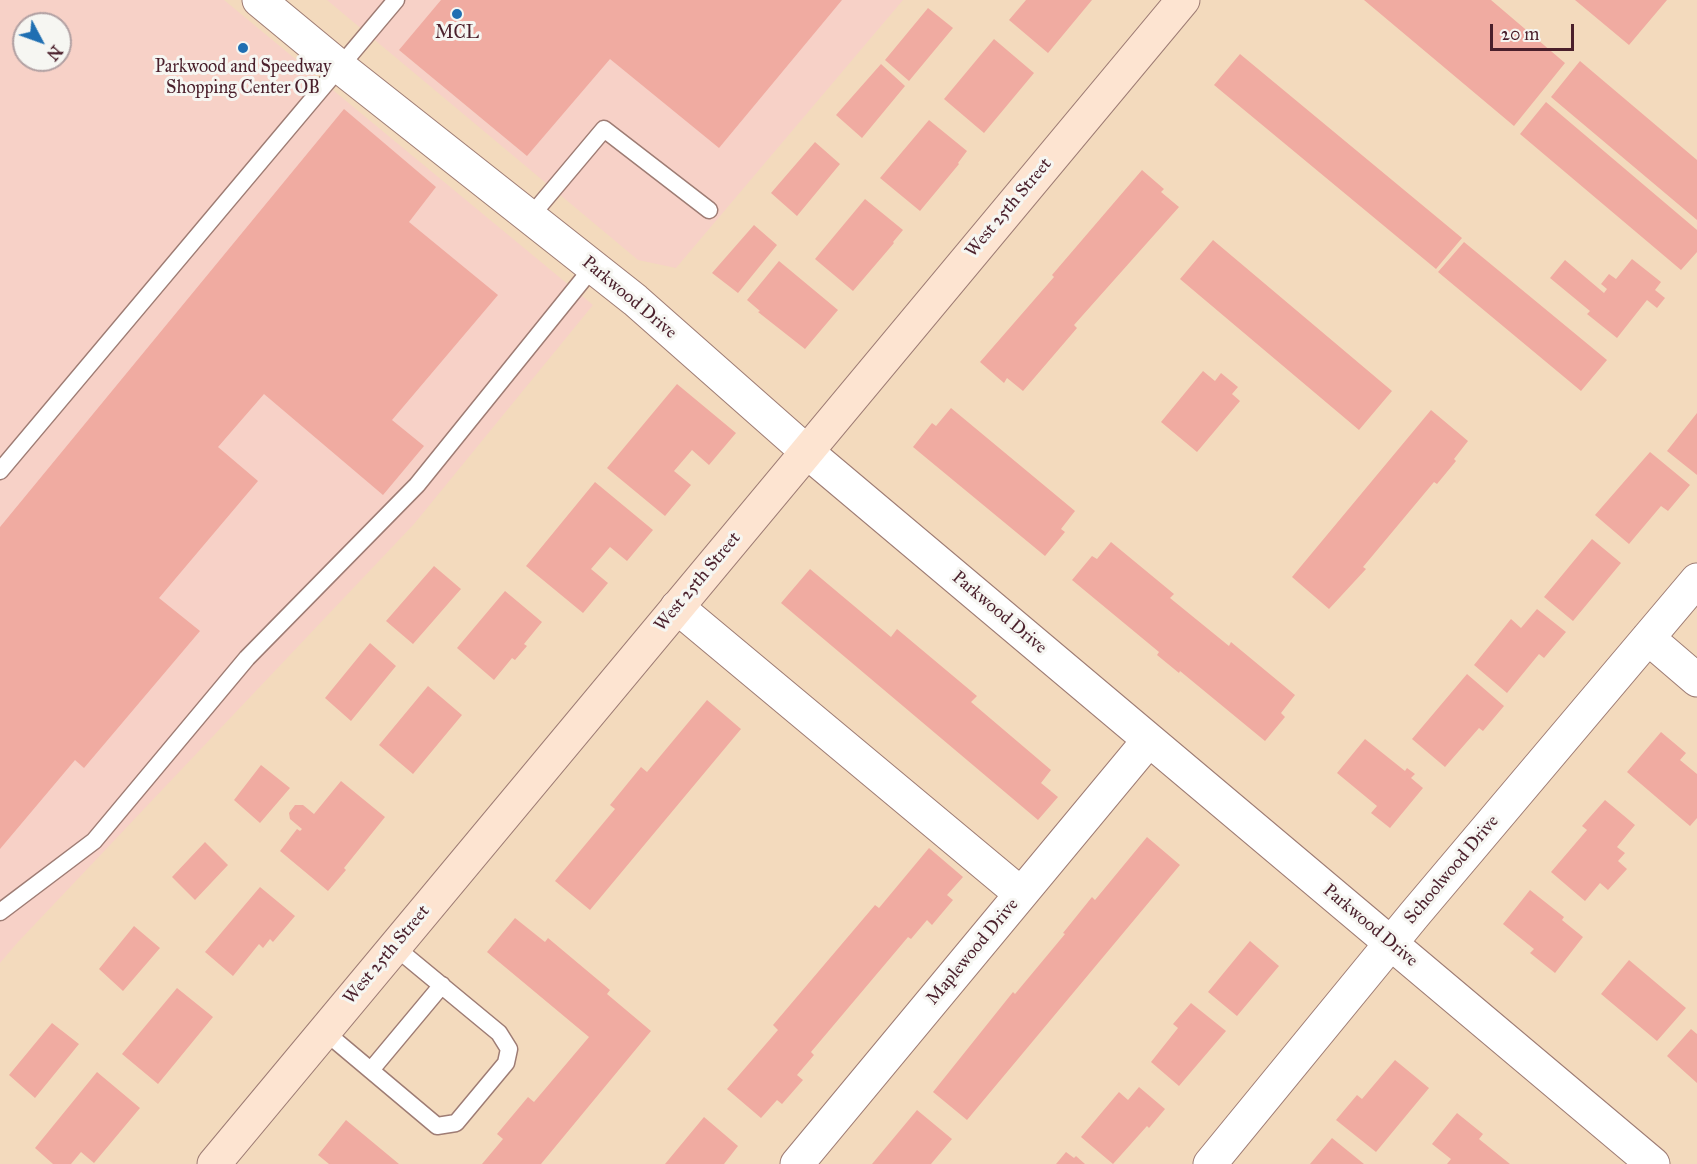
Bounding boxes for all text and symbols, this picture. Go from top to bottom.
marker: MCL [450,7,464,21]
north arrow [12,12,72,72]
scale bar [1493,12,1577,50]
place label: MCL [435,23,479,45]
text: 20 m [1501,23,1539,45]
text: N [43,41,66,64]
marker: Parkwood and Speedway Shopping Center OB [236,41,250,55]
place label: Parkwood and Speedway Shopping Center OB [155,57,331,100]
street label: West 25th Street [961,154,1057,262]
street label: Parkwood Drive [577,252,681,344]
street label: West 25th Street [650,528,746,636]
street label: Parkwood Drive [947,567,1051,659]
street label: Schoolwood Drive [1400,811,1504,929]
street label: Parkwood Drive [1318,880,1422,972]
street label: Maplewood Drive [922,895,1024,1009]
street label: West 25th Street [339,901,435,1009]

